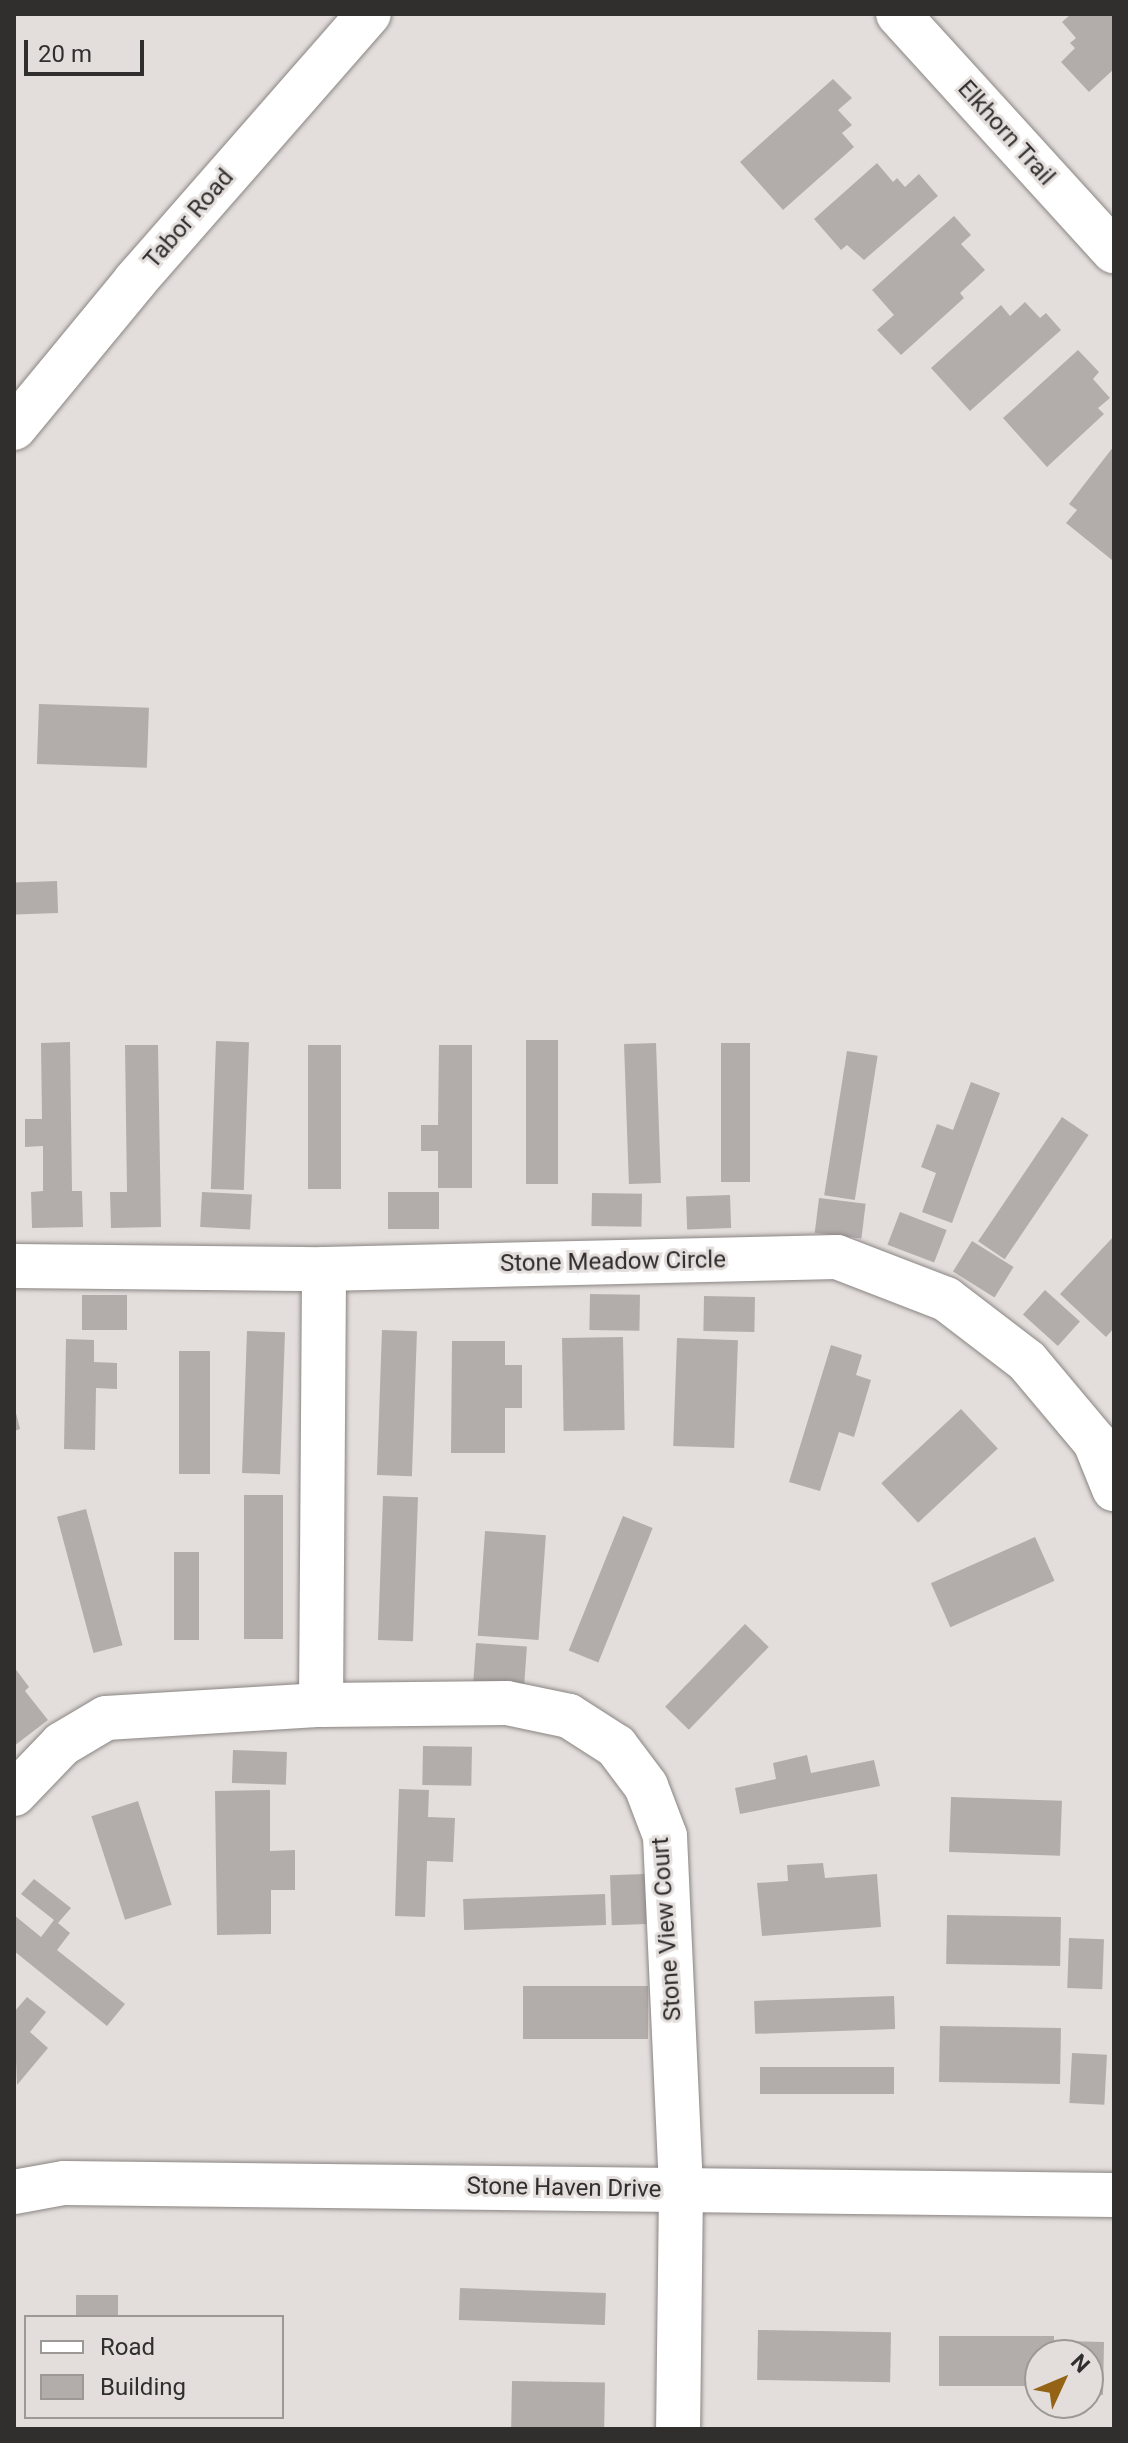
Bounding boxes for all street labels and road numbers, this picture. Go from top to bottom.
street label: Elkhorn Trail [951,74,1061,192]
street label: Tabor Road [138,163,240,275]
street label: Stone Meadow Circle [500,1246,726,1278]
street label: Stone View Court [646,1836,688,2022]
street label: Stone Haven Drive [466,2172,662,2204]

